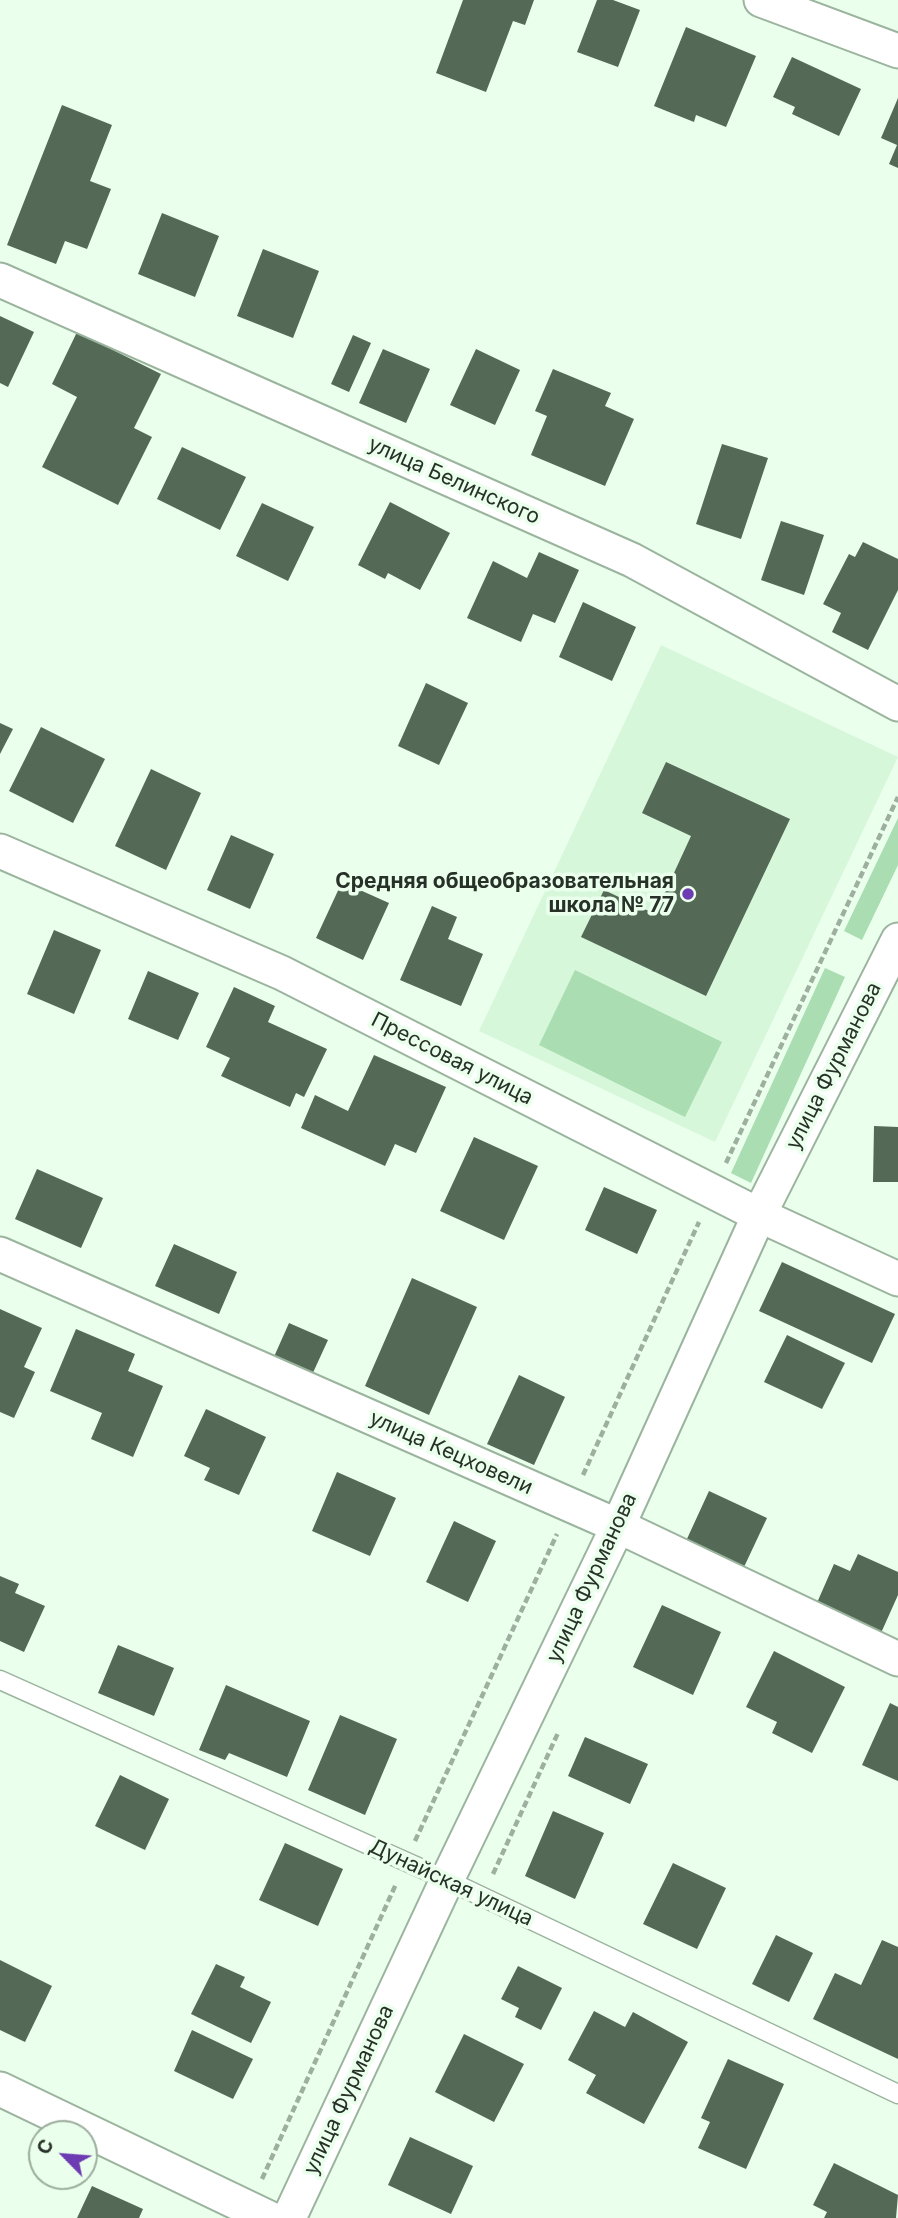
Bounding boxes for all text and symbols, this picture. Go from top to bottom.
street label: улица Белинского [364,432,544,530]
place label: Средняя общеобразовательная школа № 77 [335,869,674,919]
marker: Средняя общеобразовательная школа № 77 [680,886,696,902]
street label: улица Фурманова [781,978,887,1154]
street label: Прессовая улица [367,1007,537,1111]
street label: улица Кецховели [366,1406,536,1500]
street label: улица Фурманова [542,1489,642,1667]
street label: Дунайская улица [365,1834,537,1932]
street label: улица Фурманова [299,2001,399,2179]
north arrow [28,2120,98,2190]
text: С [32,2136,59,2158]

